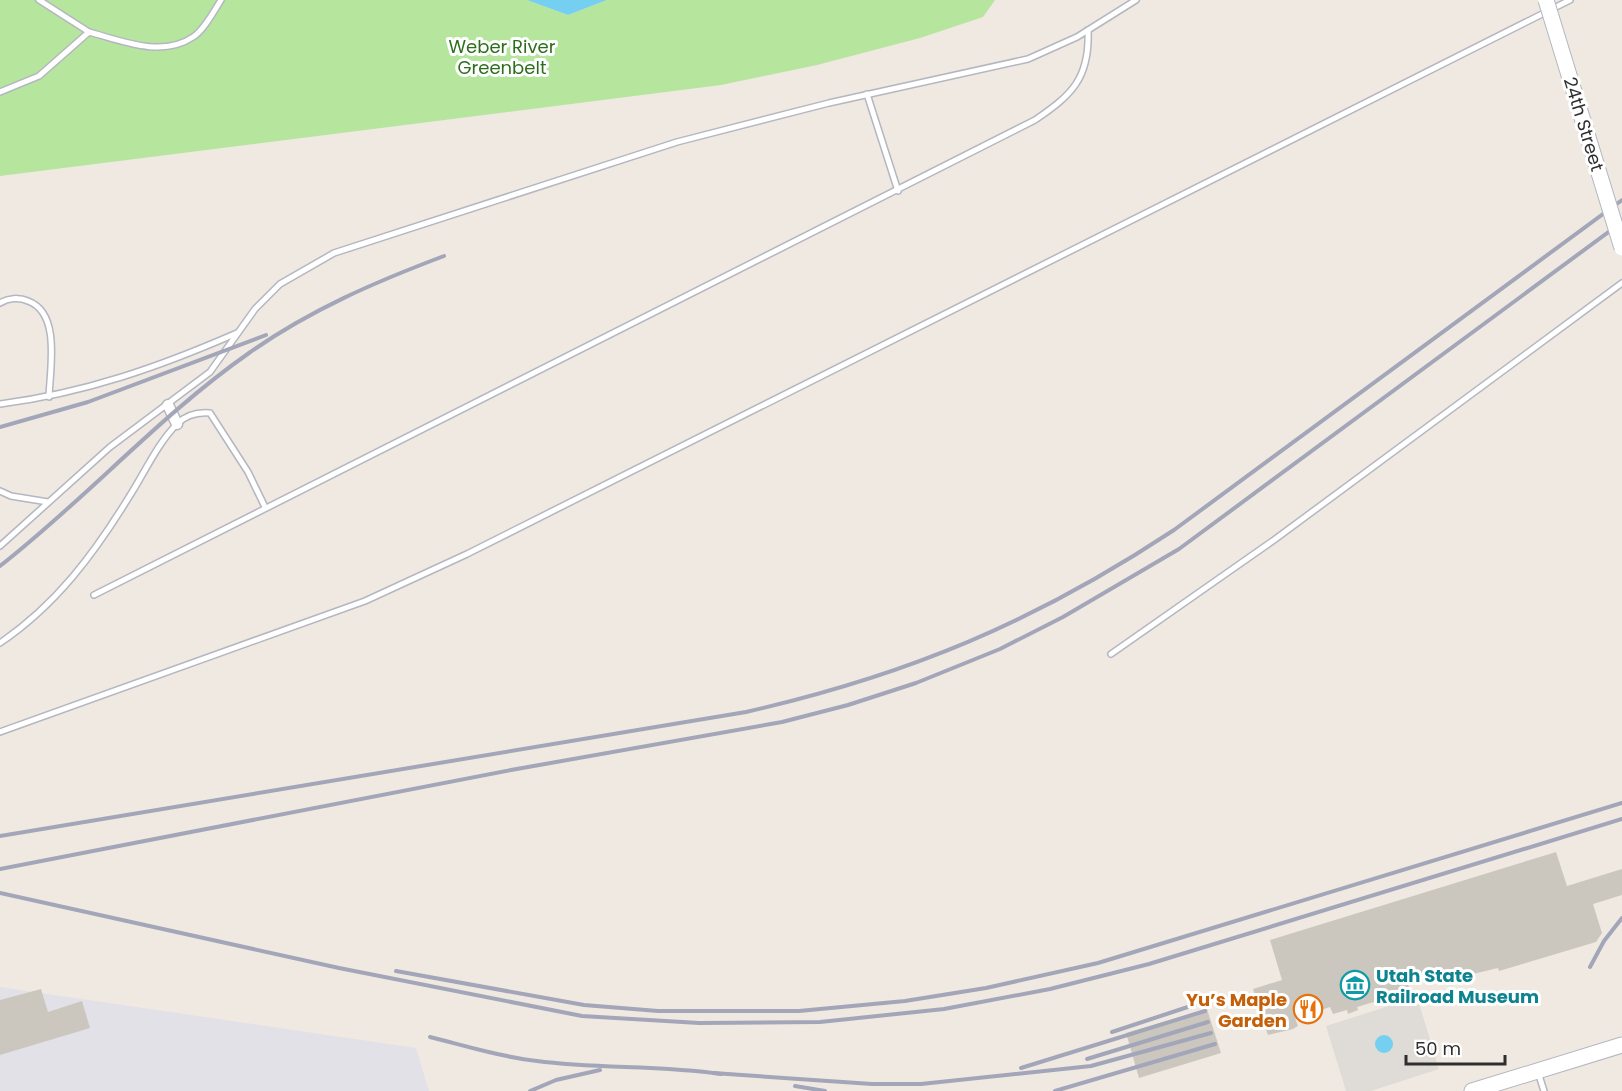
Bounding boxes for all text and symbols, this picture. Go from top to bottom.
park label: Weber River Greenbelt [449,34,556,80]
street label: 24th Street [1558,74,1610,174]
place label: Utah State Railroad Museum [1376,963,1539,1009]
museum icon: Utah State Railroad Museum [1339,969,1371,1001]
place label: Yu’s Maple Garden [1186,987,1287,1033]
restaurant icon: Yu’s Maple Garden [1292,993,1324,1025]
scale bar [1406,1028,1505,1066]
text: 50 m [1415,1036,1461,1061]

